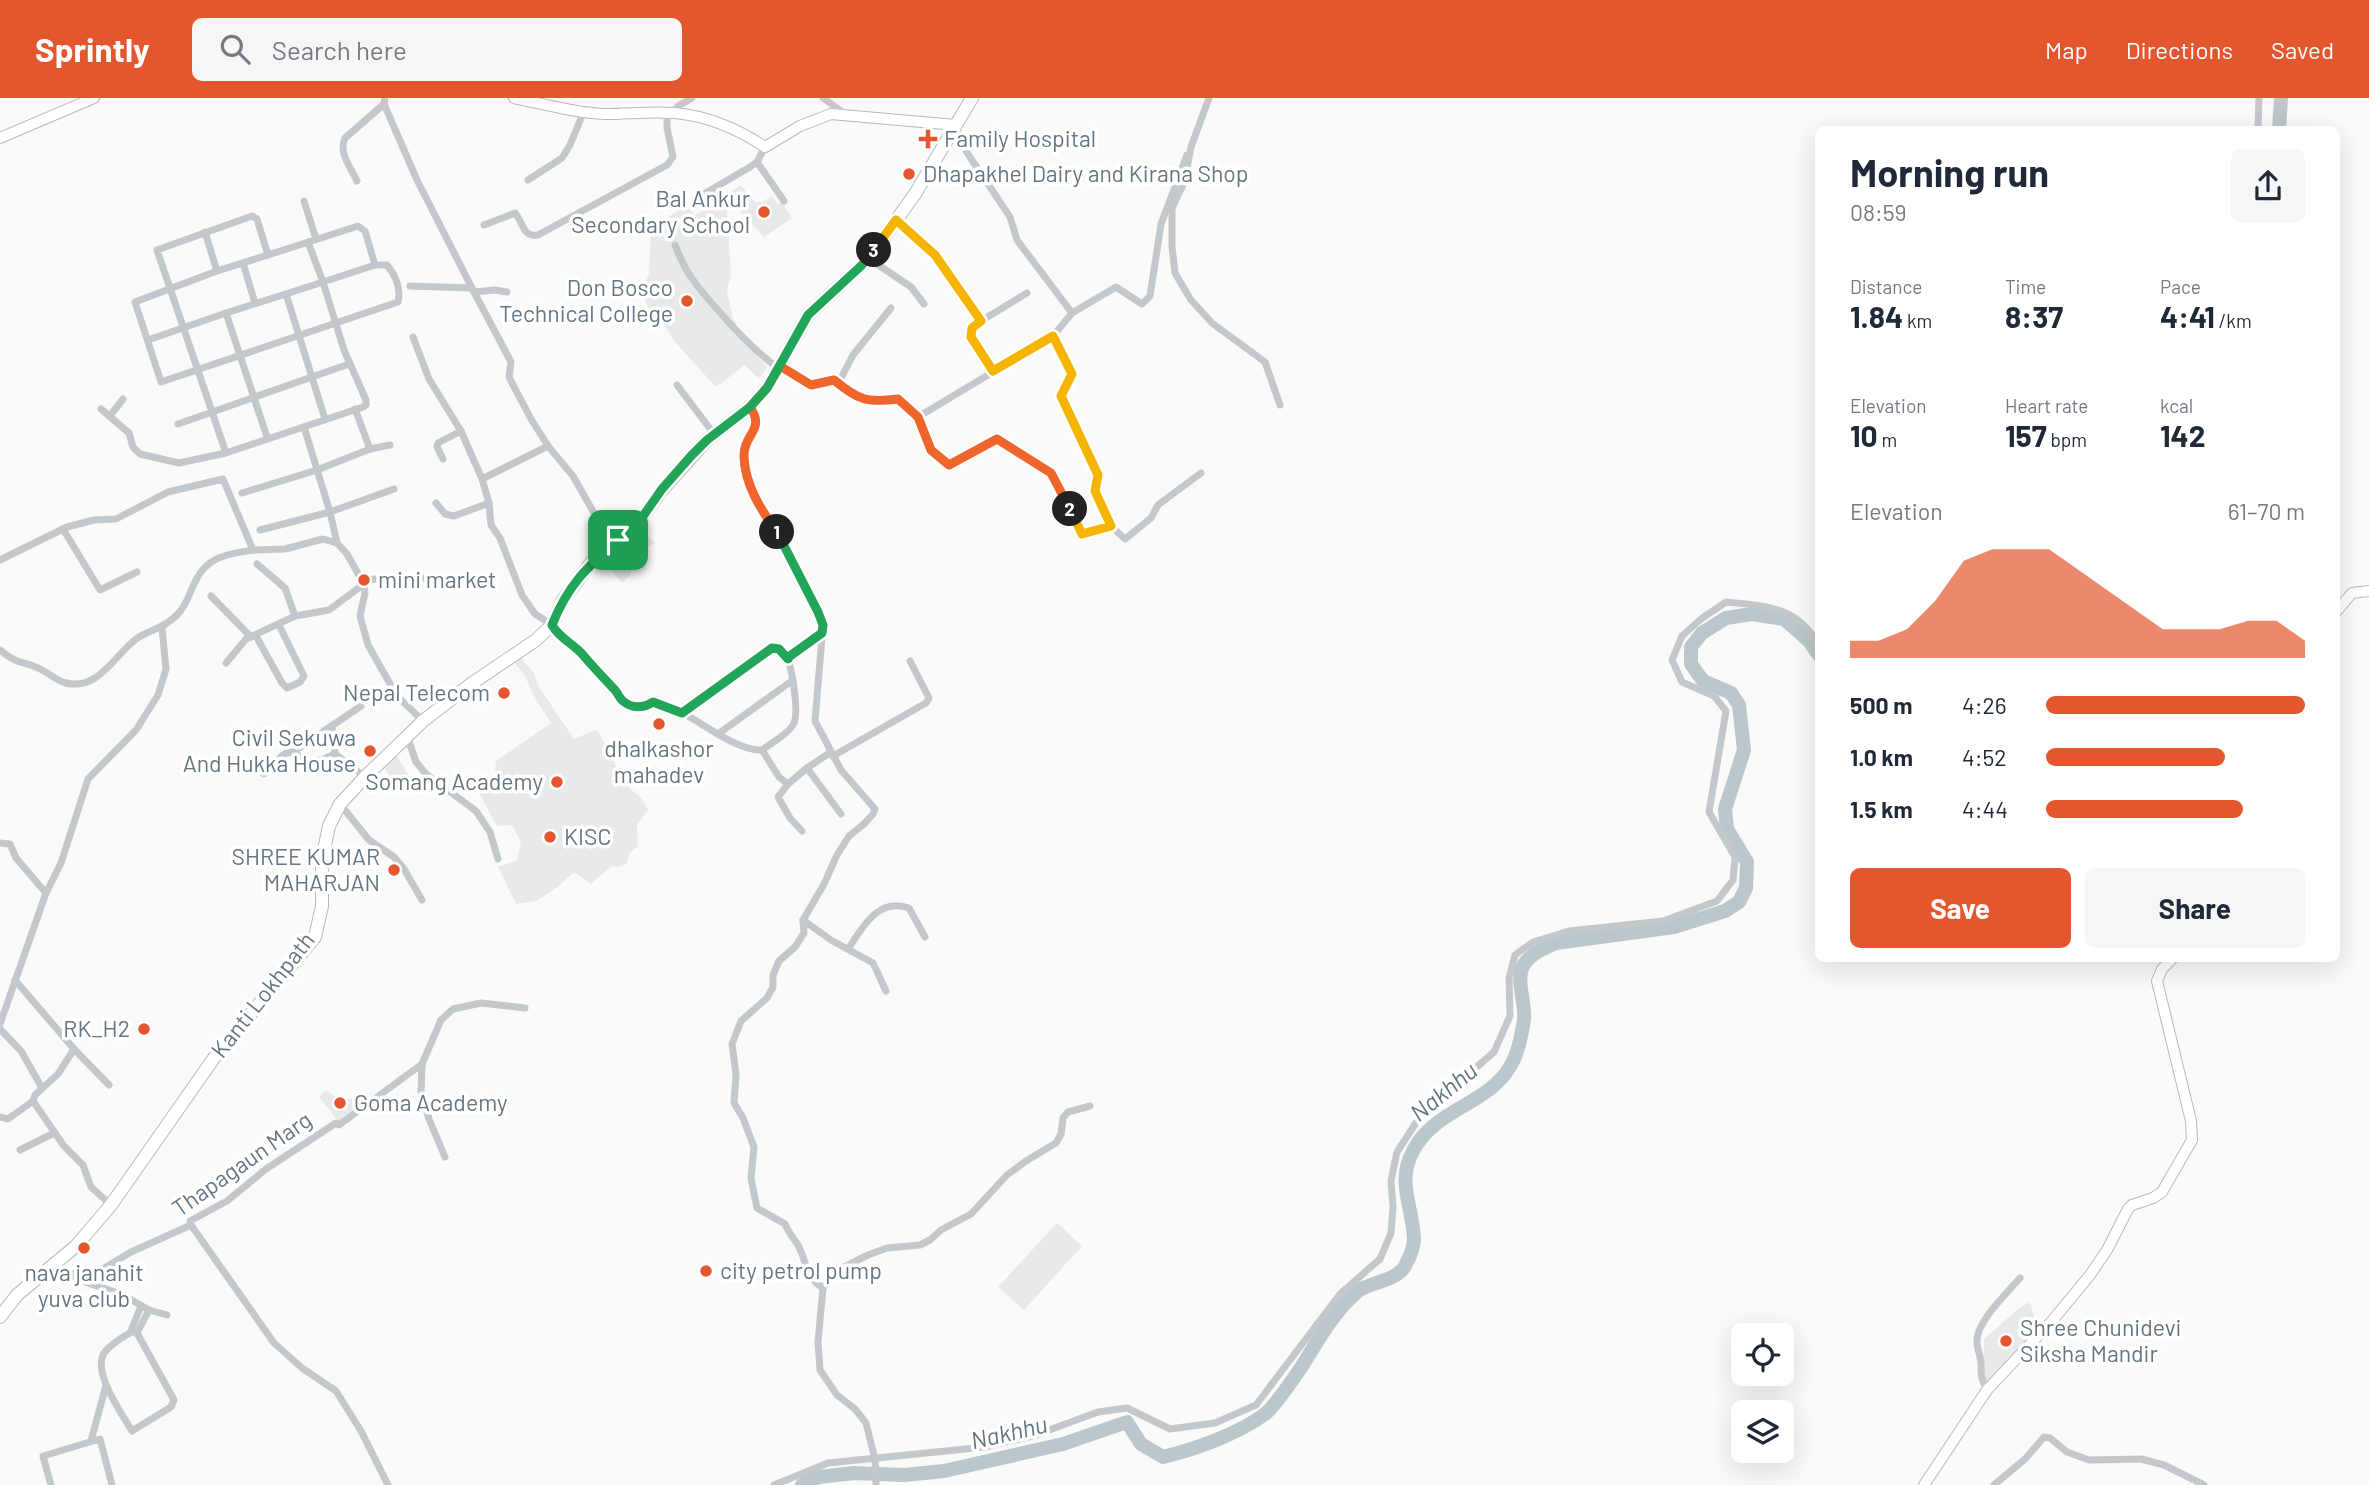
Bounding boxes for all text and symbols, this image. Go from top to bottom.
search box [192,18,682,81]
text: Sprintly [35,29,150,69]
icon: search [216,30,254,68]
text: Search here [272,34,407,65]
text: Map [2045,35,2088,64]
text: Directions [2126,35,2233,64]
text: Saved [2271,35,2334,64]
place label: Family Hospital [944,124,1096,152]
marker: Family Hospital [918,129,938,149]
text: Morning run [1850,149,2049,195]
button: share [2231,149,2305,223]
place label: Dhapakhel Dairy and Kirana Shop [923,159,1248,187]
marker: Dhapakhel Dairy and Kirana Shop [901,166,917,182]
place label: Bal Ankur Secondary School [571,184,751,238]
text: 08:59 [1850,198,1907,226]
marker: Bal Ankur Secondary School [756,204,772,220]
pin: 3 [856,232,892,268]
text: 3 [868,238,879,261]
place label: Don Bosco Technical College [499,273,673,327]
text: Distance [1850,275,1922,298]
text: Time [2005,275,2046,298]
text: Pace [2160,275,2201,298]
marker: Don Bosco Technical College [679,293,695,309]
text: 1.84 [1850,298,1903,334]
text: 8:37 [2005,298,2063,334]
text: 4:41 [2160,298,2215,334]
text: km [1903,309,1932,332]
text: /km [2215,309,2252,332]
text: Elevation [1850,394,1927,417]
text: Heart rate [2005,394,2088,417]
text: kcal [2160,394,2193,417]
text: 10 [1850,417,1878,453]
text: 157 [2005,417,2047,453]
text: 142 [2160,417,2206,453]
text: m [1878,428,1897,451]
text: bpm [2047,428,2087,451]
pin: 2 [1052,492,1088,526]
text: 2 [1064,497,1075,520]
text: Elevation [1850,497,1943,525]
text: 61–70 m [2228,497,2305,525]
pin [588,510,648,570]
pin: 1 [760,514,794,550]
text: 1 [773,520,780,543]
icon: arrive [599,521,637,559]
place label: mini market [378,565,496,593]
marker: mini market [356,572,372,588]
place label: Nepal Telecom [343,678,490,706]
marker: Nepal Telecom [496,685,512,701]
text: 500 m [1850,691,1912,719]
text: 4:26 [1962,691,2007,719]
marker: dhalkashor mahadev [651,716,667,732]
place label: Civil Sekuwa And Hukka House [183,723,356,777]
place label: dhalkashor mahadev [604,734,714,788]
marker: Civil Sekuwa And Hukka House [362,743,378,759]
text: 1.0 km [1850,743,1913,771]
text: 4:52 [1962,743,2007,771]
place label: Somang Academy [365,767,543,795]
marker: Somang Academy [549,774,565,790]
text: 1.5 km [1850,795,1913,823]
text: 4:44 [1962,795,2008,823]
place label: KISC [564,822,611,850]
marker: KISC [542,829,558,845]
place label: SHREE KUMAR MAHARJAN [232,842,380,896]
marker: SHREE KUMAR MAHARJAN [386,862,402,878]
button: Save [1850,868,2071,948]
button: Share [2085,868,2305,948]
street label: Kanti Lokhpath [204,926,320,1063]
place label: RK_H2 [63,1014,130,1042]
marker: RK_H2 [136,1021,152,1037]
water label: Nakhhu [1404,1055,1482,1127]
place label: Goma Academy [354,1088,508,1116]
marker: Goma Academy [332,1095,348,1111]
street label: Thapagaun Marg [166,1105,316,1222]
marker: nava janahit yuva club [76,1240,92,1256]
place label: city petrol pump [720,1256,882,1284]
place label: nava janahit yuva club [24,1258,144,1312]
marker: city petrol pump [698,1263,714,1279]
place label: Shree Chunidevi Siksha Mandir [2020,1313,2181,1367]
map controls [1731,1323,1794,1463]
button: locate [1731,1323,1794,1386]
marker: Shree Chunidevi Siksha Mandir [1998,1333,2014,1349]
button: layers [1731,1400,1794,1463]
water label: Nakhhu [968,1409,1050,1454]

